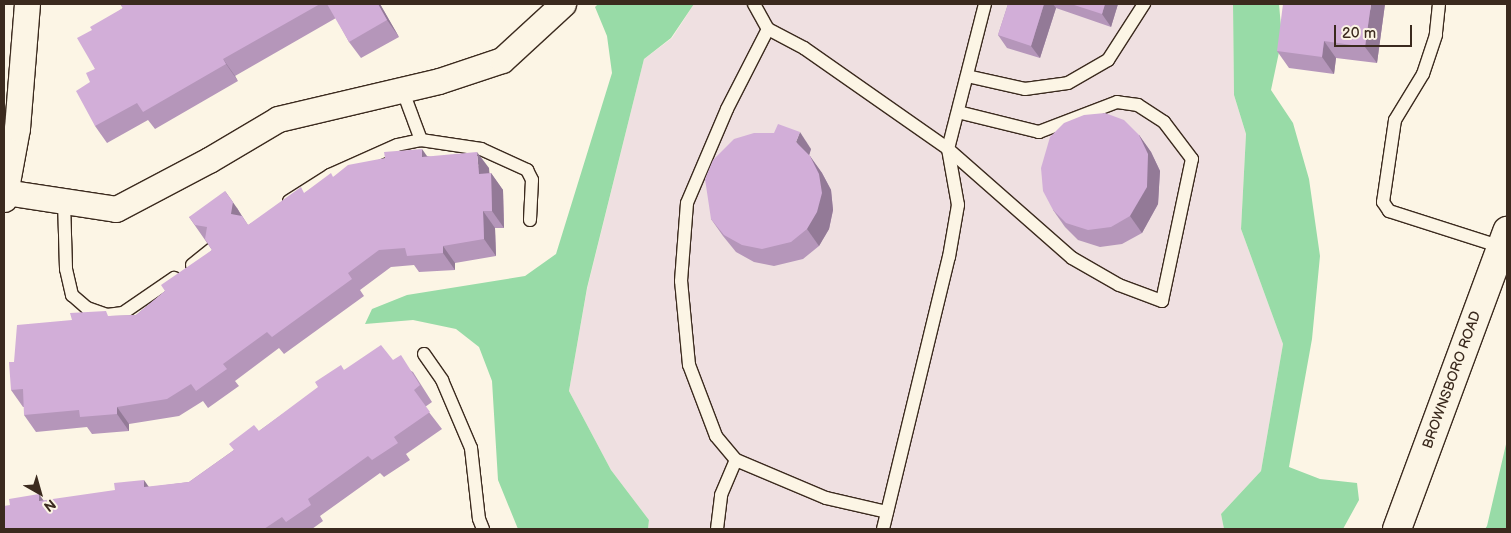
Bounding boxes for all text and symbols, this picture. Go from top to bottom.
scale bar [1336,15,1414,47]
text: 20 m [1342,24,1376,43]
street label: BROWNSBORO ROAD [1419,309,1485,451]
north arrow [15,468,65,518]
text: N [40,495,59,515]

